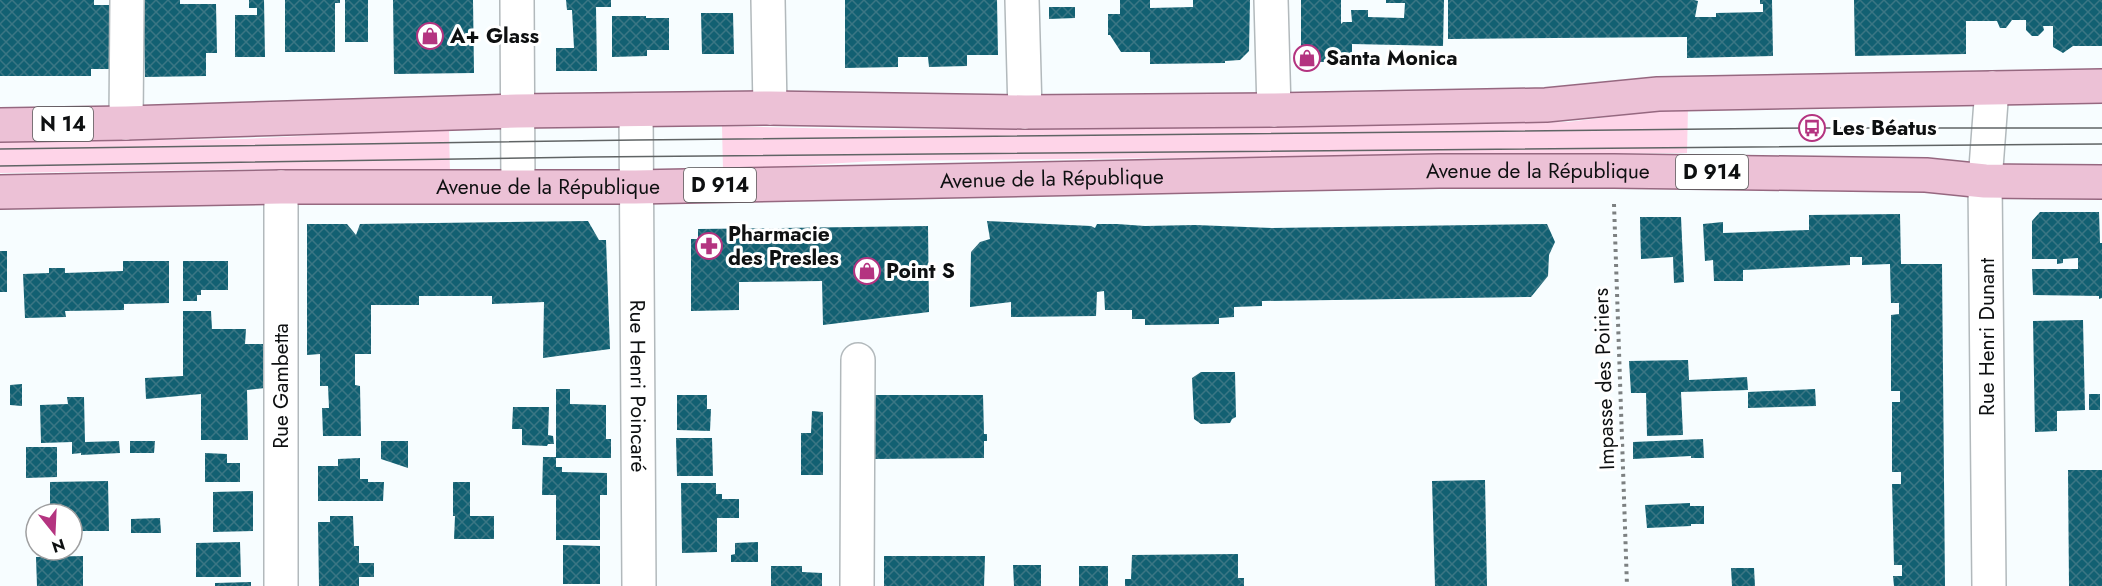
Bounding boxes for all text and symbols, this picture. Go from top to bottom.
shop icon: A+ Glass [415,21,445,51]
place label: A+ Glass [449,21,540,51]
shop icon: Santa Monica [1292,43,1322,73]
place label: Santa Monica [1326,43,1457,73]
road number: N 14 [33,107,93,141]
bus stop icon: Les Béatus [1797,113,1827,143]
place label: Les Béatus [1832,113,1937,143]
road number: D 914 [1676,155,1748,189]
street label: Avenue de la République [1426,156,1650,186]
street label: Avenue de la République [940,161,1164,196]
road number: D 914 [684,168,756,202]
street label: Avenue de la République [436,172,660,202]
place label: Pharmacie des Presles [728,219,839,273]
pharmacy icon: Pharmacie des Presles [694,231,724,261]
shop icon: Point S [852,256,882,286]
place label: Point S [886,256,955,286]
street label: Rue Henri Dunant [1972,258,2002,416]
street label: Impasse des Poiriers [1586,287,1622,471]
street label: Rue Henri Poincaré [622,300,653,473]
street label: Rue Gambetta [266,323,296,449]
north arrow [24,502,84,562]
text: N [49,533,68,559]

